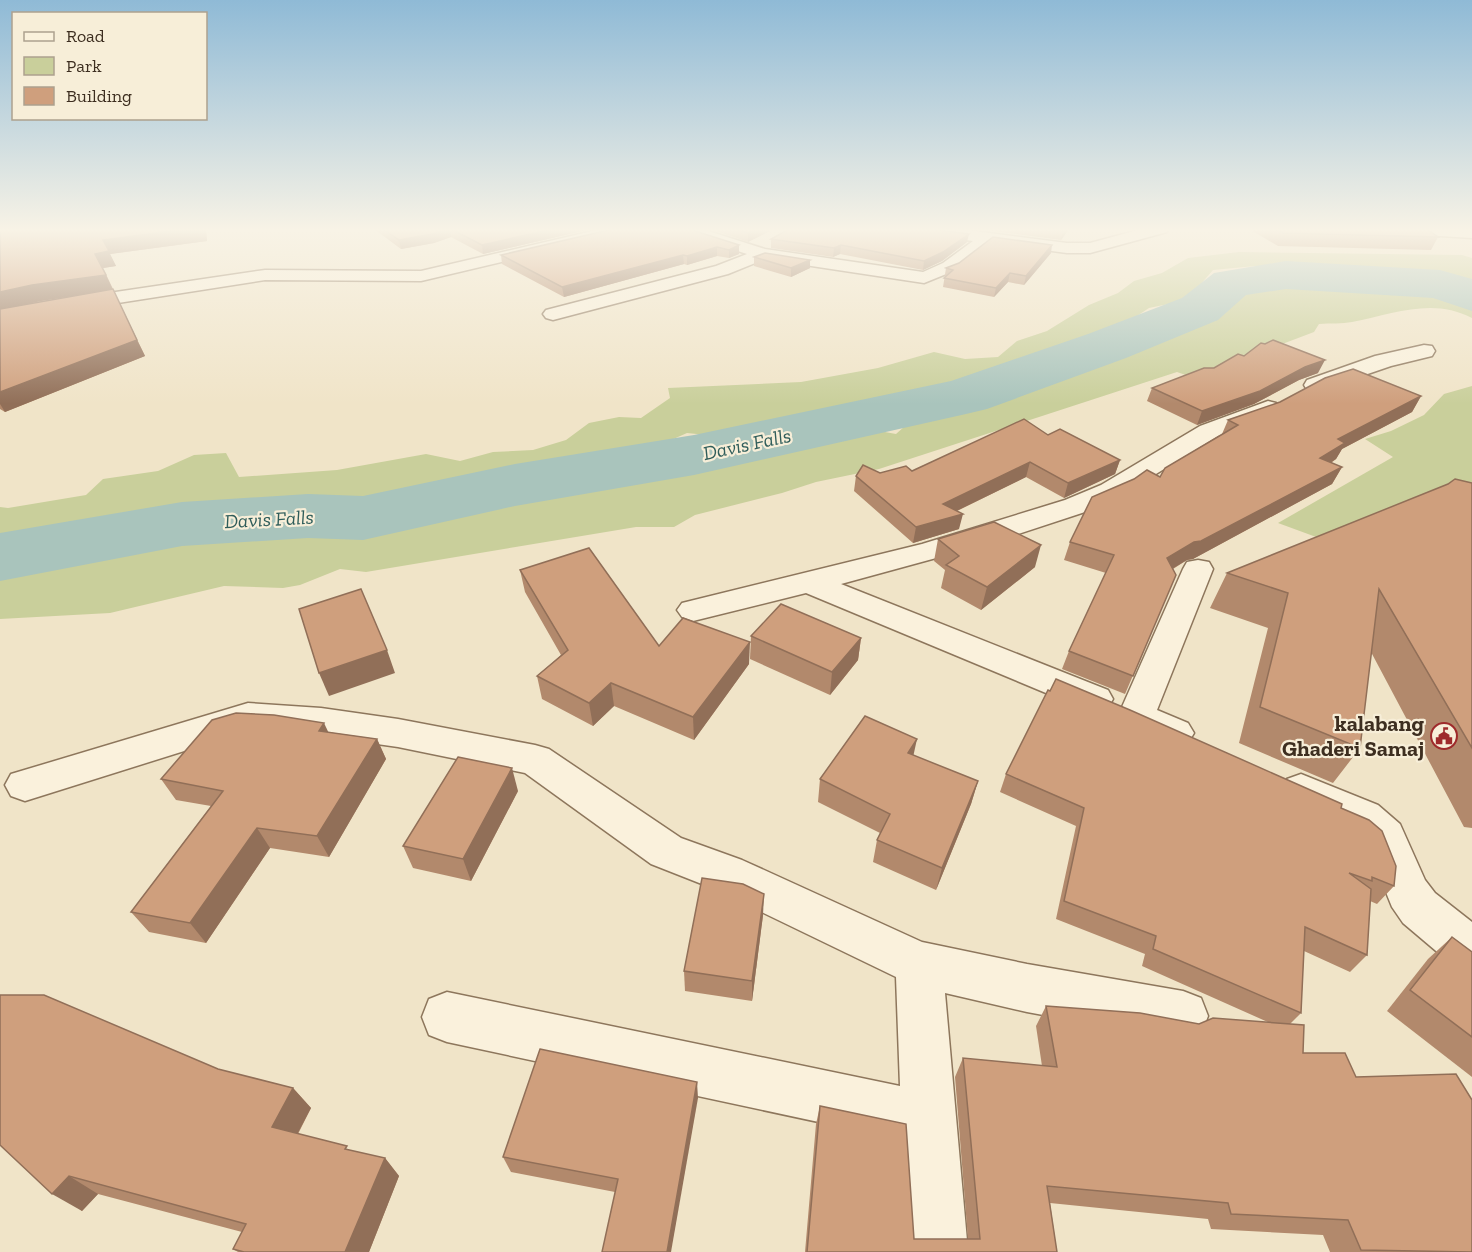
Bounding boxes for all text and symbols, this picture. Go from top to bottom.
legend [12,12,207,120]
text: Road [66,25,105,47]
text: Park [66,55,102,77]
text: Building [66,85,132,107]
water label: Davis Falls [701,423,793,465]
water label: Davis Falls [224,505,314,533]
place label: kalabang Ghaderi Samaj [1282,710,1425,762]
public building icon: kalabang Ghaderi Samaj [1429,721,1459,751]

